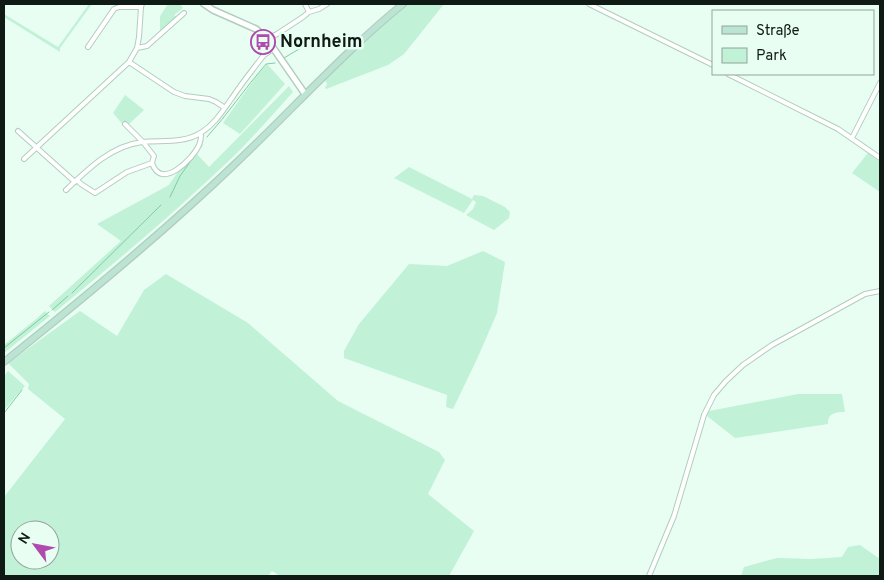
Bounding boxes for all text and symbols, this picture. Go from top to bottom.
legend [712,10,874,75]
text: Straße [756,22,800,41]
bus stop icon: Nornheim [250,29,276,55]
place label: Nornheim [280,31,363,54]
text: Park [756,47,787,66]
north arrow [10,520,60,570]
text: N [15,530,35,548]

